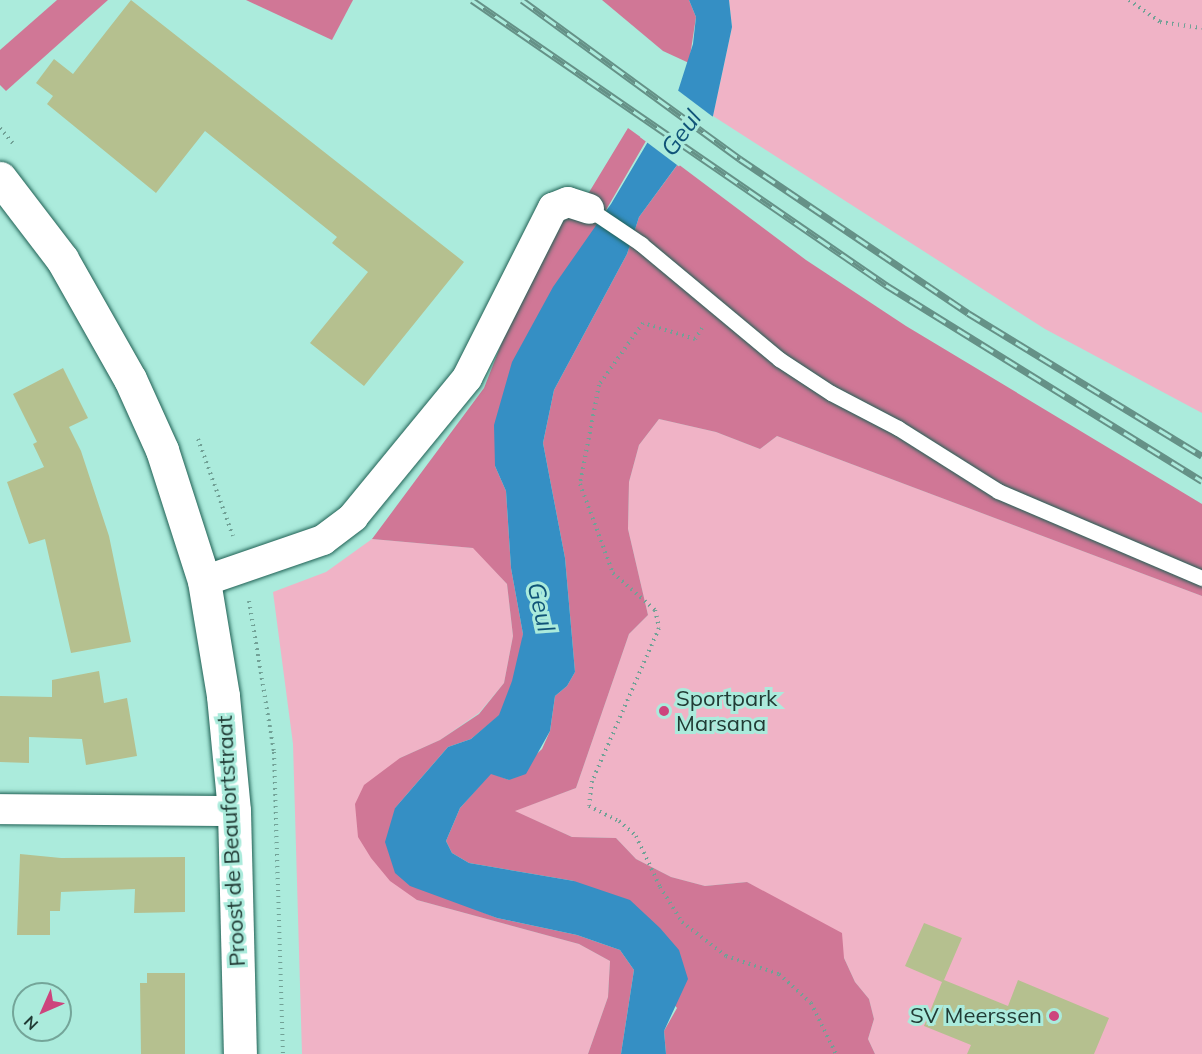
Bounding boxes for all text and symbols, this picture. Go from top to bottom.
water label: Geul [655,104,707,162]
water label: Geul [521,579,561,635]
place label: Sportpark Marsana [676,685,777,736]
marker: Sportpark Marsana [657,704,671,718]
street label: Proost de Beaufortstraat [211,715,251,967]
north arrow [12,982,72,1042]
place label: SV Meerssen [910,1003,1042,1029]
marker: SV Meerssen [1047,1009,1061,1023]
text: N [19,1012,42,1035]

